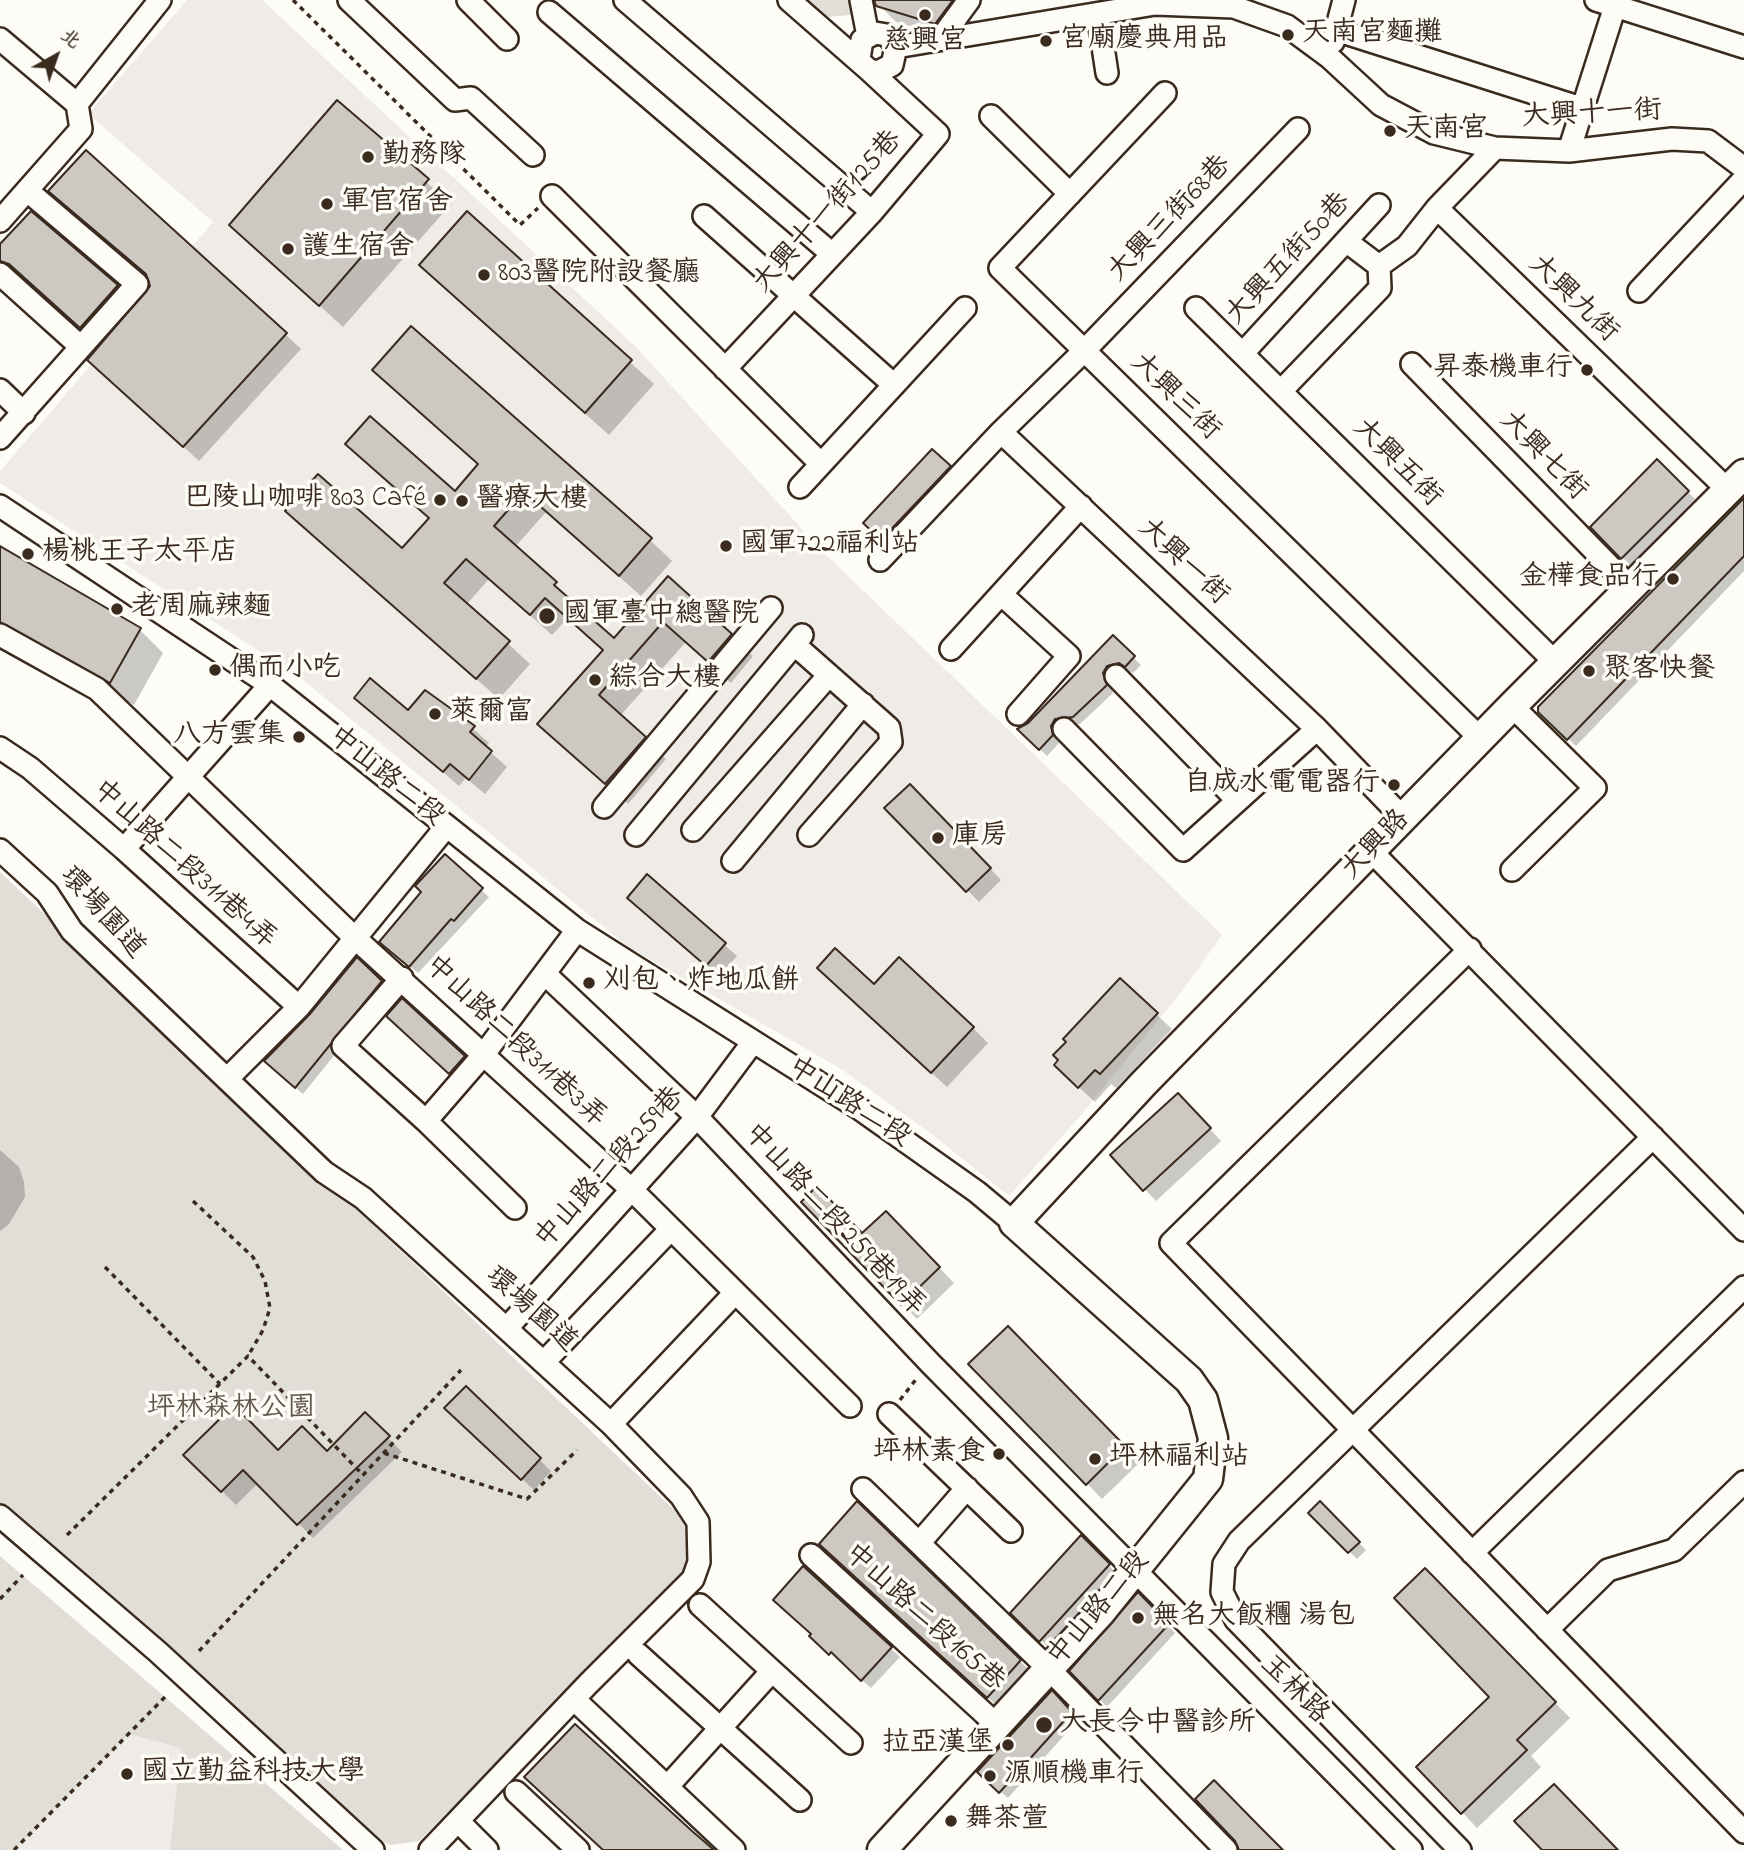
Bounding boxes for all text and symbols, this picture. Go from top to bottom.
marker: 慈興宮 [917,7,933,23]
place label: 天南宮麵攤 [1302,18,1442,52]
north arrow [21,21,91,91]
text: 北 [54,23,86,56]
place label: 宮廟慶典用品 [1060,24,1228,58]
place label: 慈興宮 [883,26,967,60]
marker: 天南宮麵攤 [1280,27,1296,43]
marker: 宮廟慶典用品 [1038,33,1054,49]
street label: 大興十一街 [1521,96,1663,136]
place label: 天南宮 [1404,114,1488,148]
marker: 天南宮 [1382,123,1398,139]
street label: 大興十一街125巷 [747,125,911,301]
place label: 勤務隊 [382,140,466,174]
marker: 勤務隊 [360,149,376,165]
street label: 大興三街68巷 [1102,150,1240,290]
place label: 軍官宿舍 [341,187,453,221]
street label: 大興五街50巷 [1220,187,1360,333]
marker: 軍官宿舍 [319,196,335,212]
place label: 護生宿舍 [302,232,414,266]
marker: 護生宿舍 [280,241,296,257]
street label: 大興九街 [1520,249,1624,351]
place label: 803醫院附設餐廳 [498,258,700,292]
marker: 803醫院附設餐廳 [476,267,492,283]
street label: 大興三街 [1122,347,1226,449]
place label: 昇泰機車行 [1433,353,1573,387]
marker: 昇泰機車行 [1579,362,1595,378]
street label: 大興七街 [1491,405,1593,509]
street label: 大興五街 [1345,413,1447,515]
place label: 巴陵山咖啡 803 Café [183,483,426,517]
place label: 醫療大樓 [476,484,588,518]
marker: 巴陵山咖啡 803 Café [432,492,448,508]
marker: 醫療大樓 [454,493,470,509]
street label: 大興一街 [1130,513,1234,613]
place label: 國軍722福利站 [740,529,919,563]
place label: 楊桃王子太平店 [42,537,238,571]
marker: 國軍722福利站 [718,538,734,554]
marker: 楊桃王子太平店 [20,546,36,562]
place label: 金樺食品行 [1519,562,1659,596]
marker: 金樺食品行 [1665,571,1681,587]
place label: 老周麻辣麵 [131,592,271,626]
place label: 國軍臺中總醫院 [563,599,759,633]
marker: 老周麻辣麵 [109,601,125,617]
marker: 國軍臺中總醫院 [537,606,557,626]
place label: 偶而小吃 [229,653,341,687]
place label: 聚客快餐 [1603,654,1715,688]
marker: 偶而小吃 [207,662,223,678]
place label: 綜合大樓 [609,663,721,697]
marker: 聚客快餐 [1581,663,1597,679]
marker: 綜合大樓 [587,672,603,688]
place label: 萊爾富 [449,697,533,731]
marker: 萊爾富 [427,706,443,722]
place label: 八方雲集 [173,720,285,754]
street label: 中山路二段 [320,721,450,835]
marker: 八方雲集 [291,729,307,745]
place label: 自成水電電器行 [1184,768,1380,802]
street label: 中山路二段311巷4弄 [84,774,282,958]
marker: 自成水電電器行 [1386,777,1402,793]
street label: 大興路 [1336,804,1418,888]
place label: 庫房 [952,821,1008,855]
marker: 庫房 [930,830,946,846]
street label: 環場園道 [51,861,151,967]
street label: 中山路二段311巷3弄 [416,950,612,1136]
place label: 刈包、炸地瓜餅 [603,966,799,1000]
marker: 刈包、炸地瓜餅 [581,975,597,991]
street label: 中山路二段 [780,1052,916,1156]
street label: 中山路二段259巷 [529,1081,693,1257]
street label: 中山路二段259巷19弄 [735,1118,931,1324]
street label: 環場園道 [477,1261,583,1361]
park label: 坪林森林公園 [147,1393,315,1427]
place label: 坪林素食 [873,1437,985,1471]
place label: 坪林福利站 [1109,1442,1249,1476]
marker: 坪林素食 [991,1446,1007,1462]
marker: 坪林福利站 [1087,1451,1103,1467]
street label: 中山路二段165巷 [835,1538,1011,1700]
street label: 中山路二段 [1042,1546,1158,1674]
place label: 無名大飯糰 湯包 [1152,1601,1355,1635]
marker: 無名大飯糰 湯包 [1130,1610,1146,1626]
street label: 玉林路 [1251,1649,1335,1733]
place label: 大長今中醫診所 [1060,1708,1256,1742]
marker: 大長今中醫診所 [1034,1715,1054,1735]
place label: 拉亞漢堡 [882,1728,994,1762]
marker: 拉亞漢堡 [1000,1737,1016,1753]
place label: 國立勤益科技大學 [141,1757,365,1791]
place label: 源順機車行 [1004,1759,1144,1793]
marker: 國立勤益科技大學 [119,1766,135,1782]
marker: 源順機車行 [982,1768,998,1784]
place label: 舞茶萱 [965,1804,1049,1838]
marker: 舞茶萱 [943,1813,959,1829]

